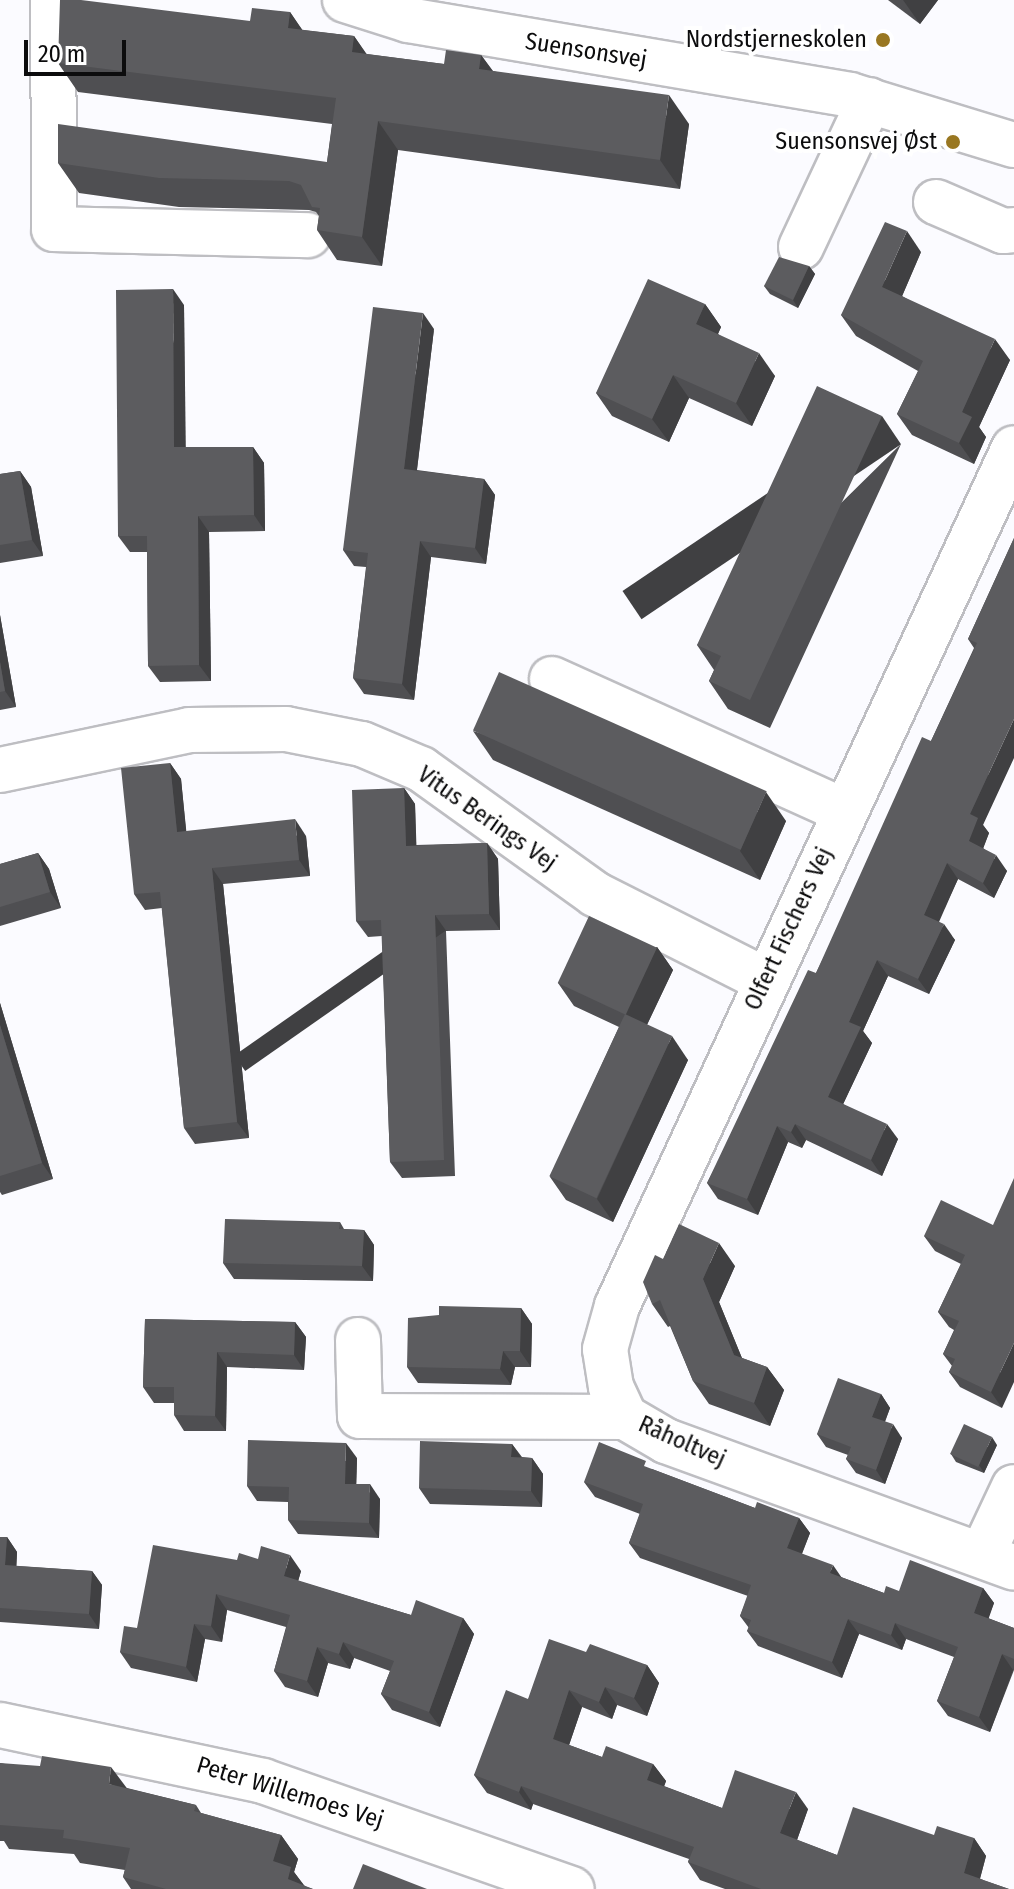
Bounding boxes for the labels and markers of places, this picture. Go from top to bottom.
place label: Nordstjerneskolen [686,26,867,54]
marker: Nordstjerneskolen [874,31,892,49]
place label: Suensonsvej Øst [775,128,937,156]
marker: Suensonsvej Øst [944,133,962,151]

